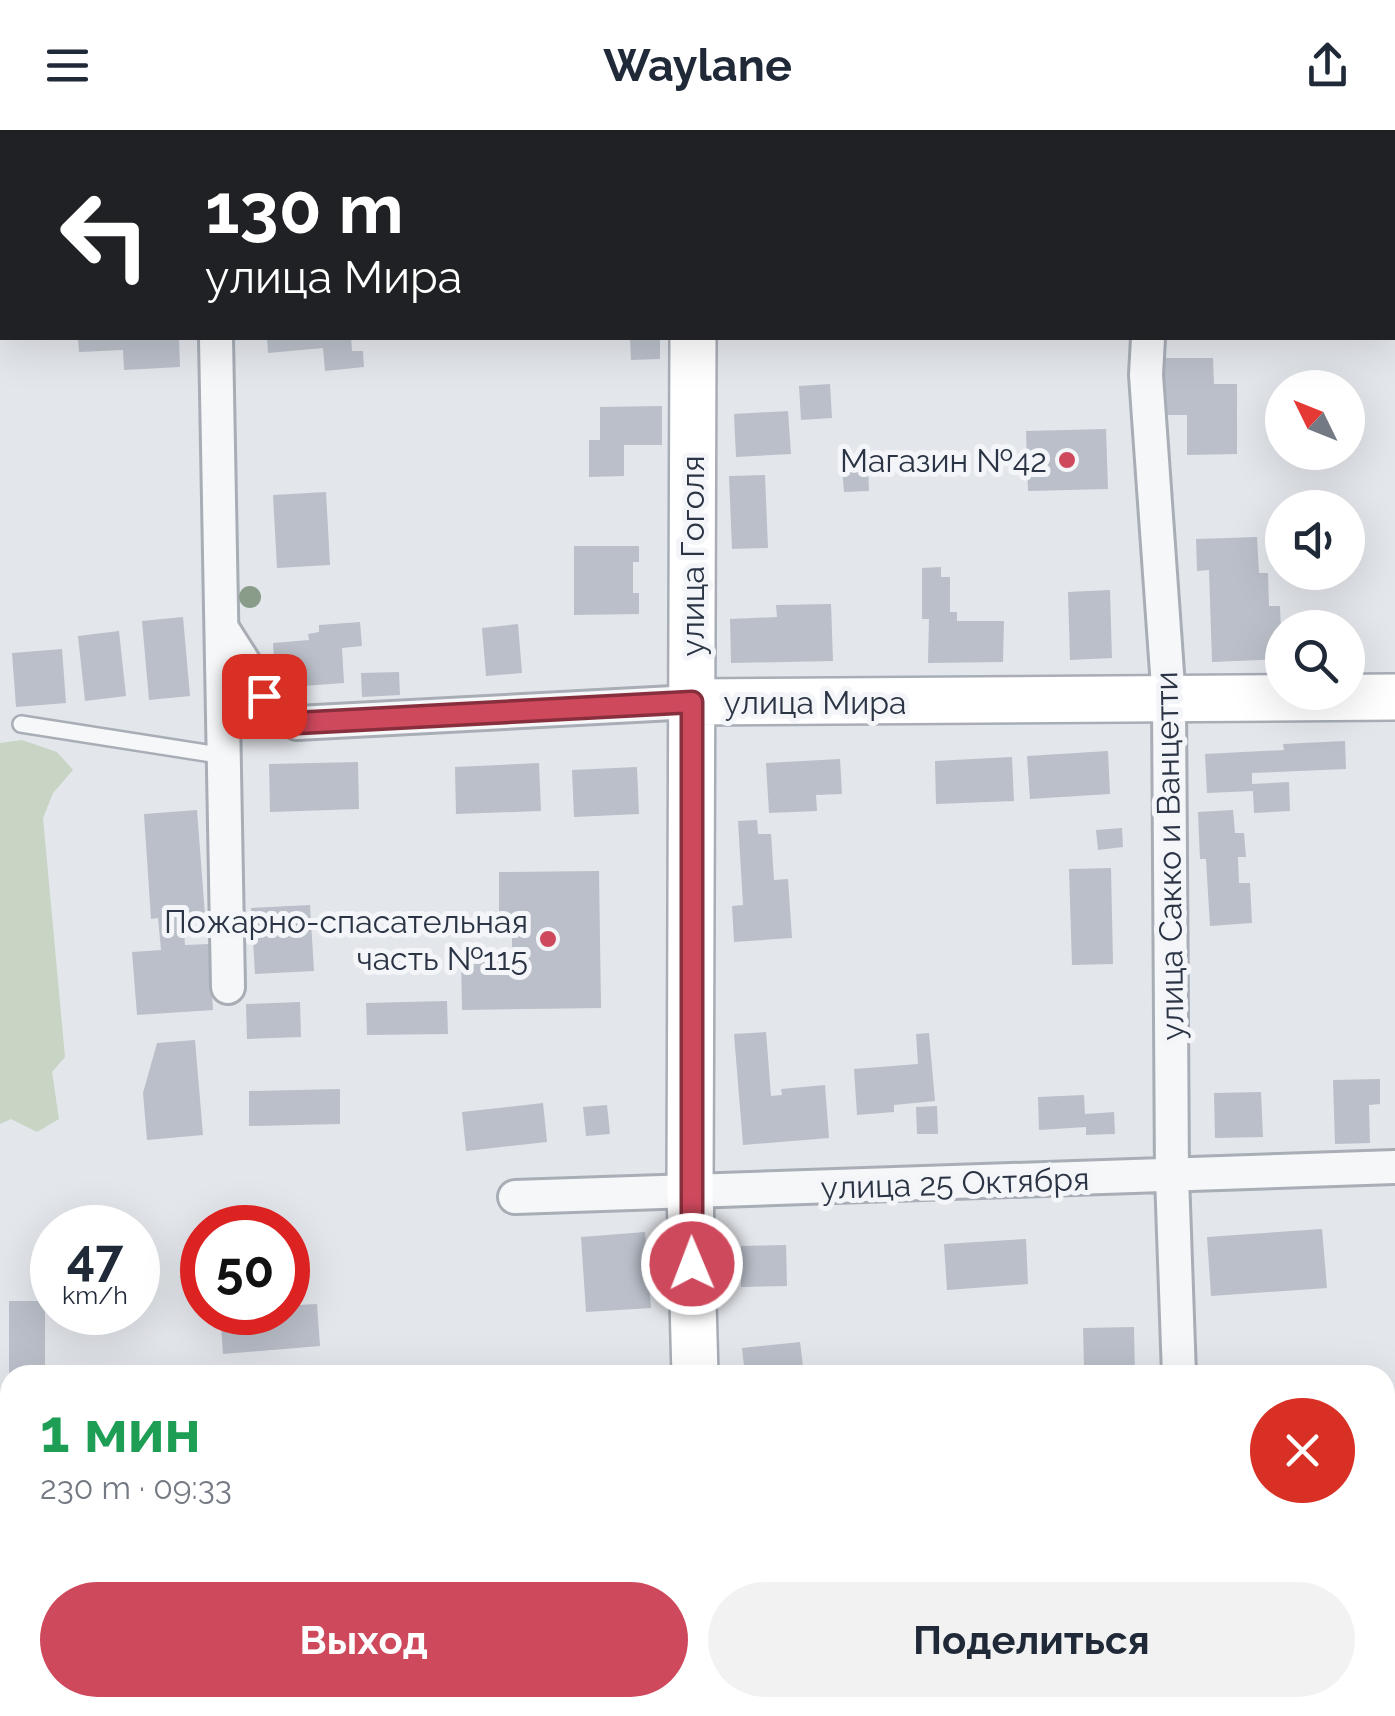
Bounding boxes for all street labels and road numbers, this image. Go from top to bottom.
street label: улица Гоголя [674,455,711,657]
street label: улица Сакко и Ванцетти [1147,671,1191,1041]
street label: улица Мира [724,684,906,721]
street label: улица 25 Октября [820,1160,1090,1206]

